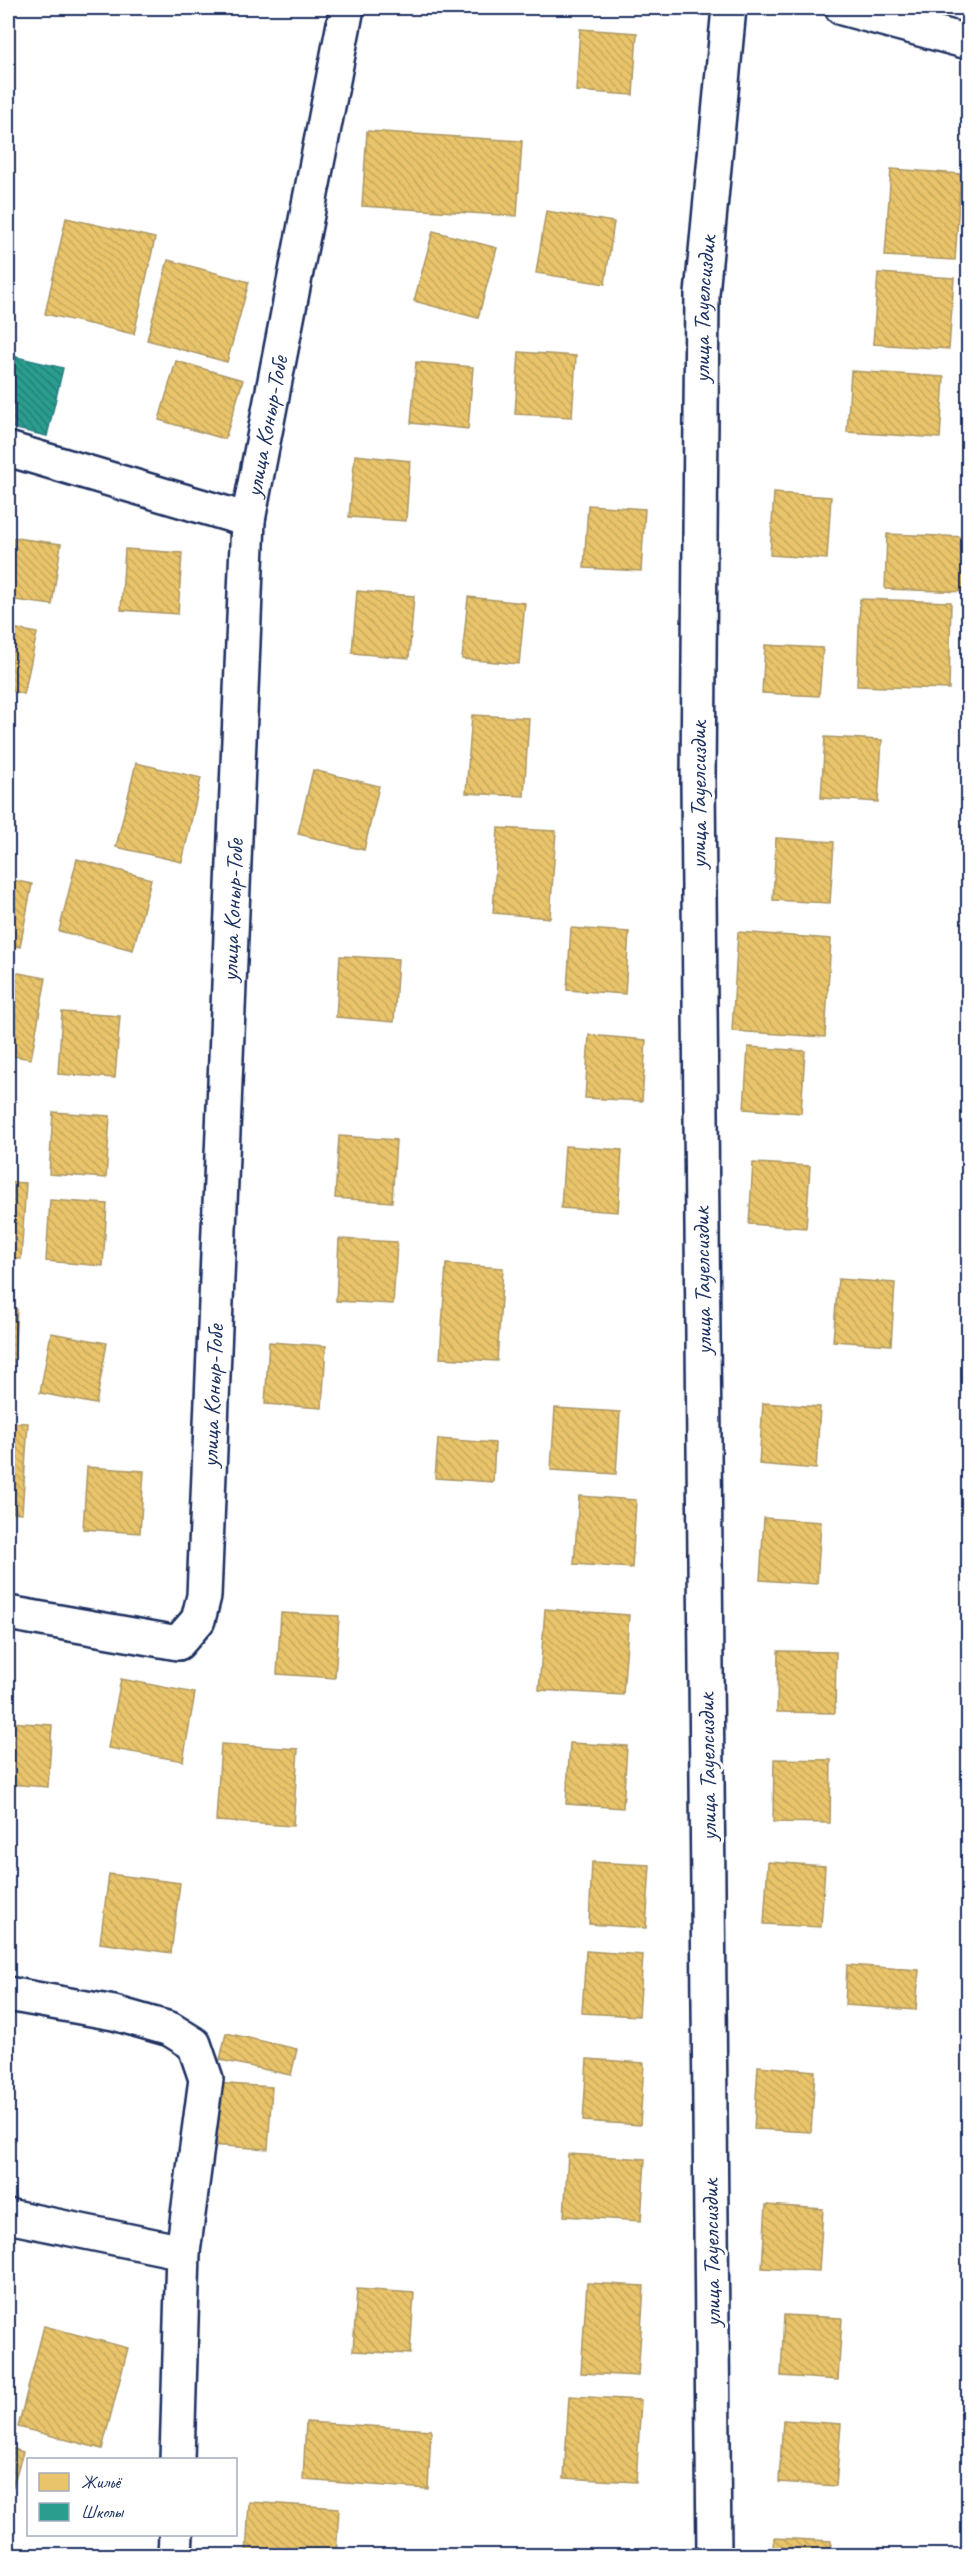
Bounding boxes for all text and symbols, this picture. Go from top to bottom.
street label: улица Тауелсиздик [686,232,723,385]
street label: улица Коныр-Тобе [237,351,295,501]
street label: улица Тауелсиздик [683,719,713,871]
street label: улица Коныр-Тобе [214,836,250,984]
street label: улица Тауелсиздик [686,1205,718,1357]
street label: улица Коныр-Тобе [194,1322,230,1470]
street label: улица Тауелсиздик [691,1691,723,1843]
street label: улица Тауелсиздик [695,2177,727,2329]
legend [27,2458,237,2536]
text: Жильё [81,2471,123,2493]
text: Школы [81,2501,125,2523]

